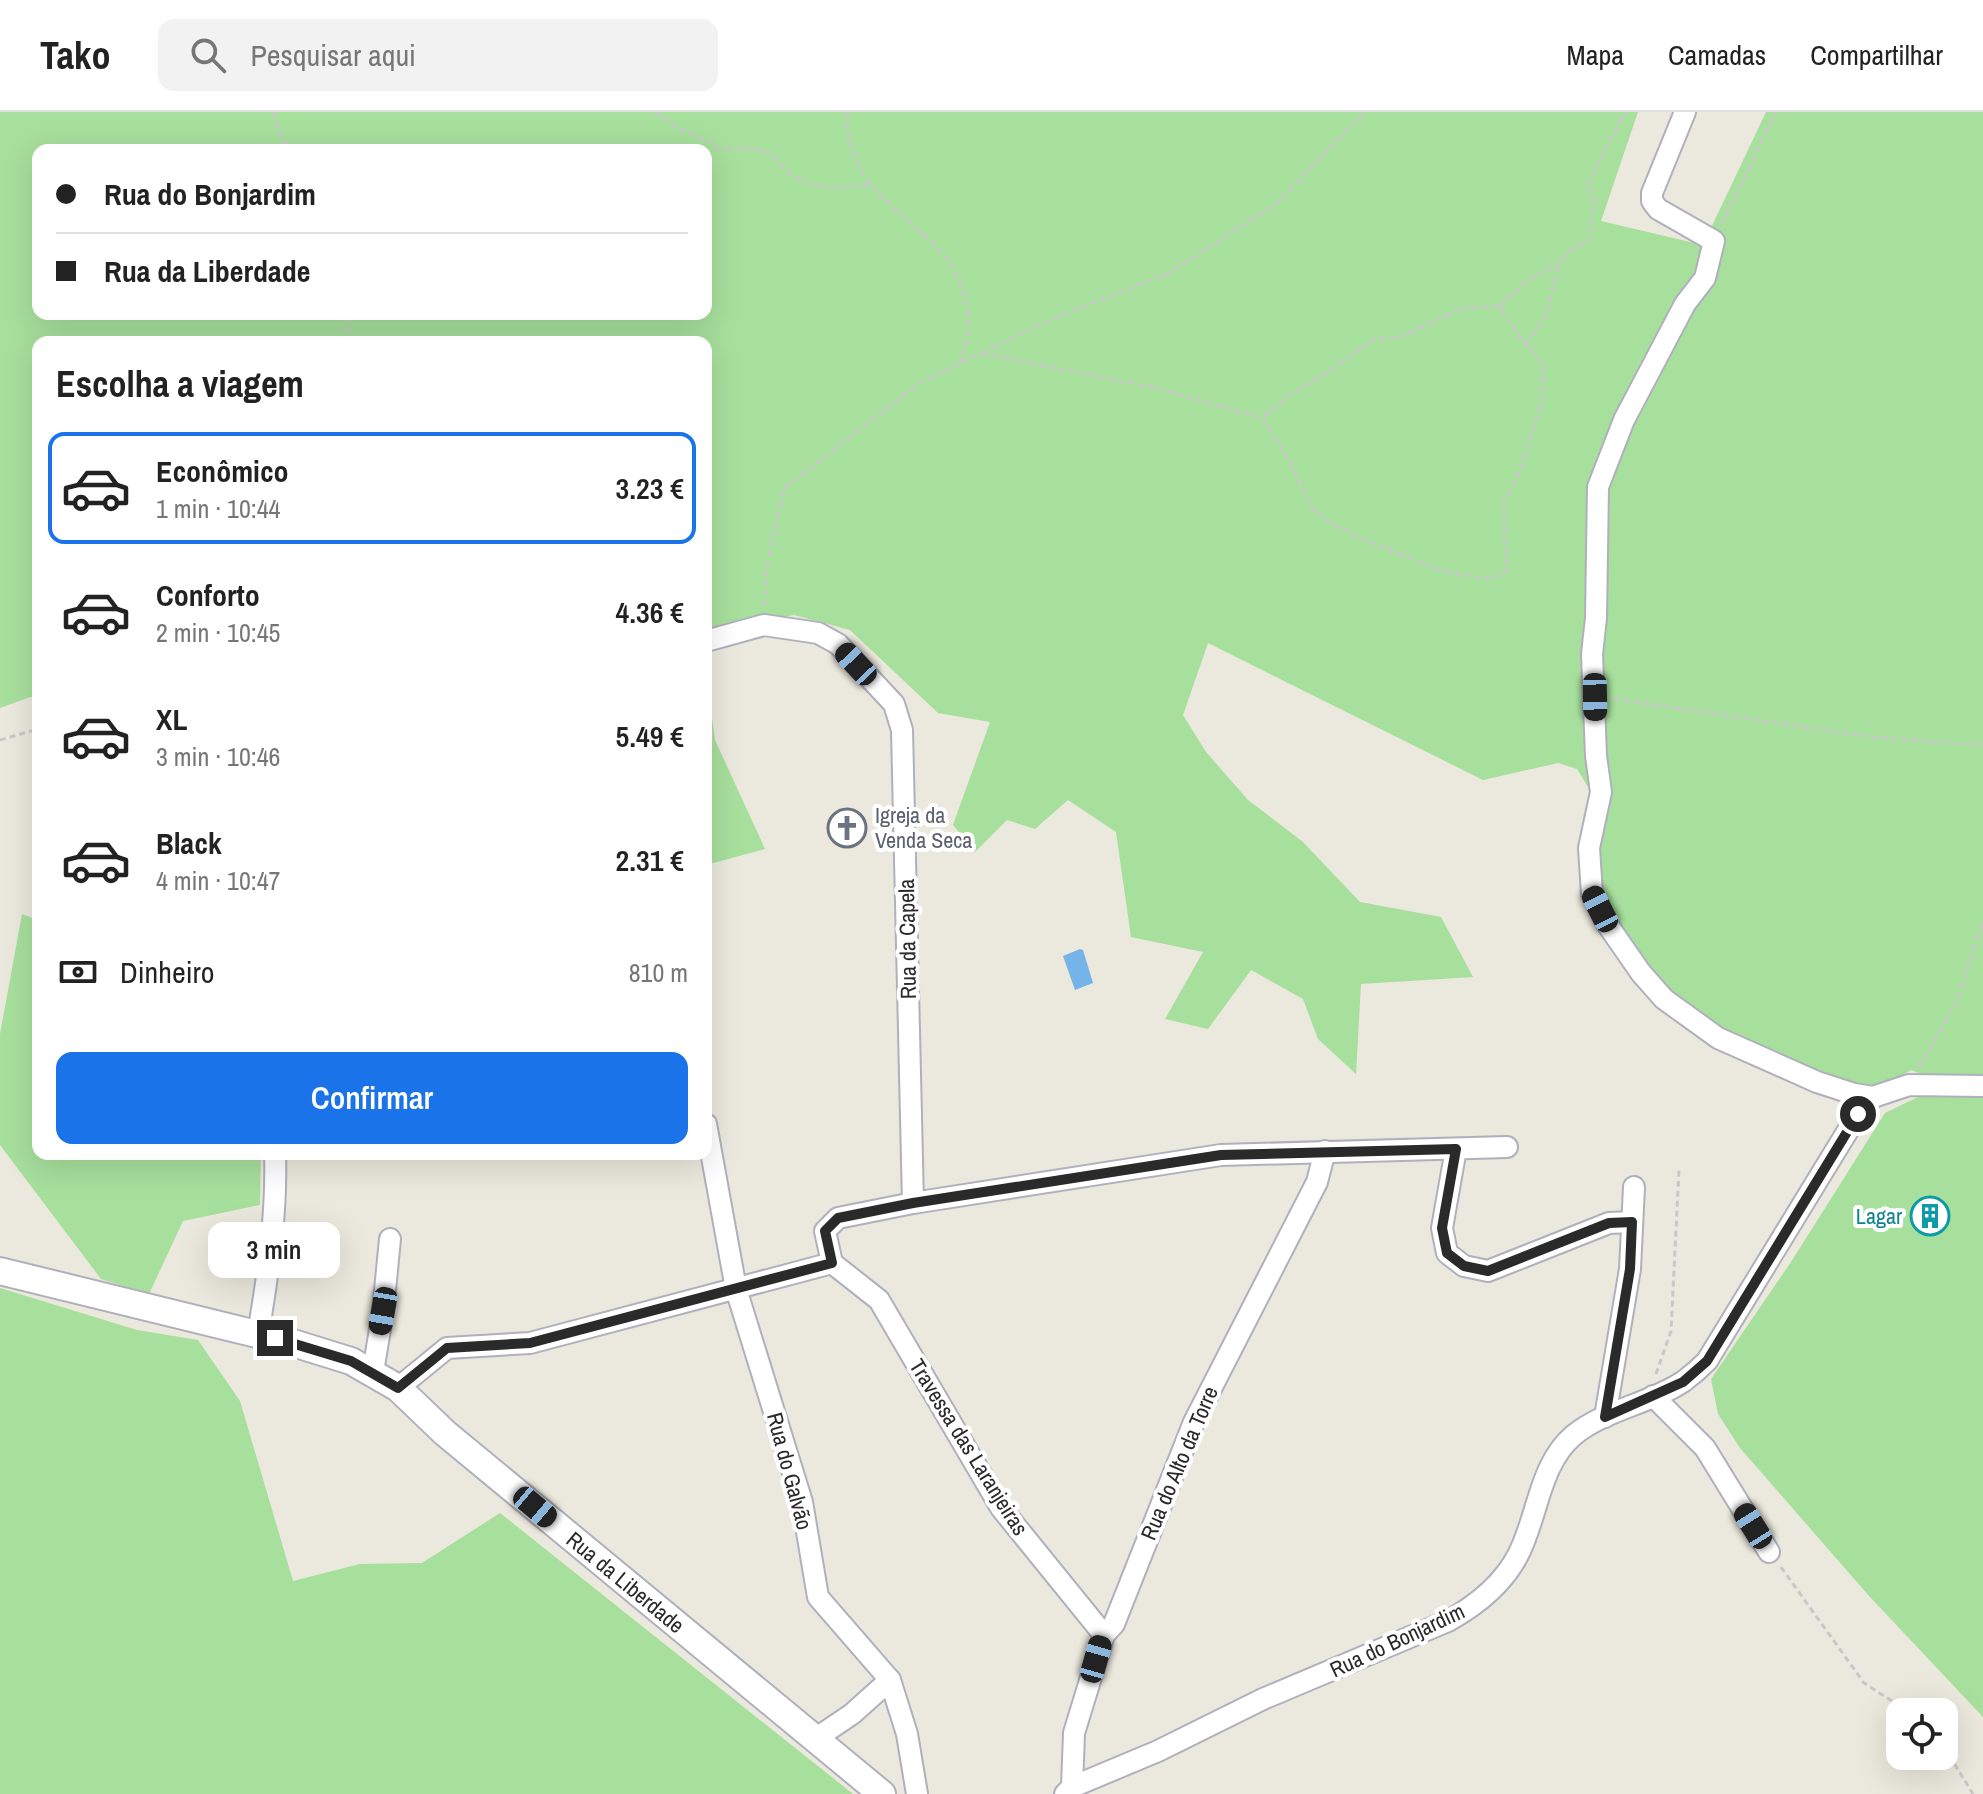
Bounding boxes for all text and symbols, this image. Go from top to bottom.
search box [158,19,718,91]
text: Tako [40,30,110,81]
icon: search [186,33,230,77]
text: Pesquisar aqui [250,35,416,75]
text: Mapa [1567,36,1624,74]
text: Camadas [1668,36,1766,74]
text: Compartilhar [1810,36,1943,74]
text: Rua do Bonjardim [104,174,316,214]
text: Rua da Liberdade [104,251,310,291]
text: Escolha a viagem [56,360,304,408]
text: Econômico [156,451,289,491]
icon: car [60,452,132,524]
text: 3.23 € [616,468,684,508]
text: 1 min · 10:44 [156,491,280,526]
text: Conforto [156,575,260,615]
icon: car [60,576,132,648]
text: 4.36 € [616,592,684,632]
text: 2 min · 10:45 [156,615,280,650]
car [831,638,881,690]
car [1583,673,1607,721]
text: XL [156,699,187,739]
icon: car [60,700,132,772]
text: 5.49 € [616,716,684,756]
text: 3 min · 10:46 [156,739,280,774]
place label: Igreja da Venda Seca [875,800,972,855]
church icon: Igreja da Venda Seca [826,807,868,849]
text: Black [156,823,222,863]
icon: car [60,824,132,896]
text: 2.31 € [616,840,684,880]
text: 4 min · 10:47 [156,863,280,898]
street label: Rua da Capela [891,879,923,999]
car [1578,882,1622,936]
icon: cash [56,950,100,994]
text: Dinheiro [120,952,214,992]
text: 810 m [629,955,688,990]
button: Confirmar [56,1052,688,1144]
route start [1840,1096,1876,1132]
building icon: Lagar [1909,1195,1951,1237]
place label: Lagar [1856,1201,1902,1231]
callout: 3 min [209,1222,341,1278]
text: 3 min [247,1232,301,1267]
car [367,1285,399,1337]
route end [257,1320,293,1356]
street label: Travessa das Laranjeiras [903,1353,1035,1541]
street label: Rua do Alto da Torre [1133,1382,1225,1544]
street label: Rua do Galvão [760,1409,820,1533]
car [509,1482,561,1532]
car [1730,1499,1776,1553]
street label: Rua da Liberdade [560,1525,691,1640]
street label: Rua do Bonjardim [1325,1596,1469,1684]
car [1078,1633,1114,1685]
map controls [1886,1698,1958,1770]
button: locate [1886,1698,1958,1770]

